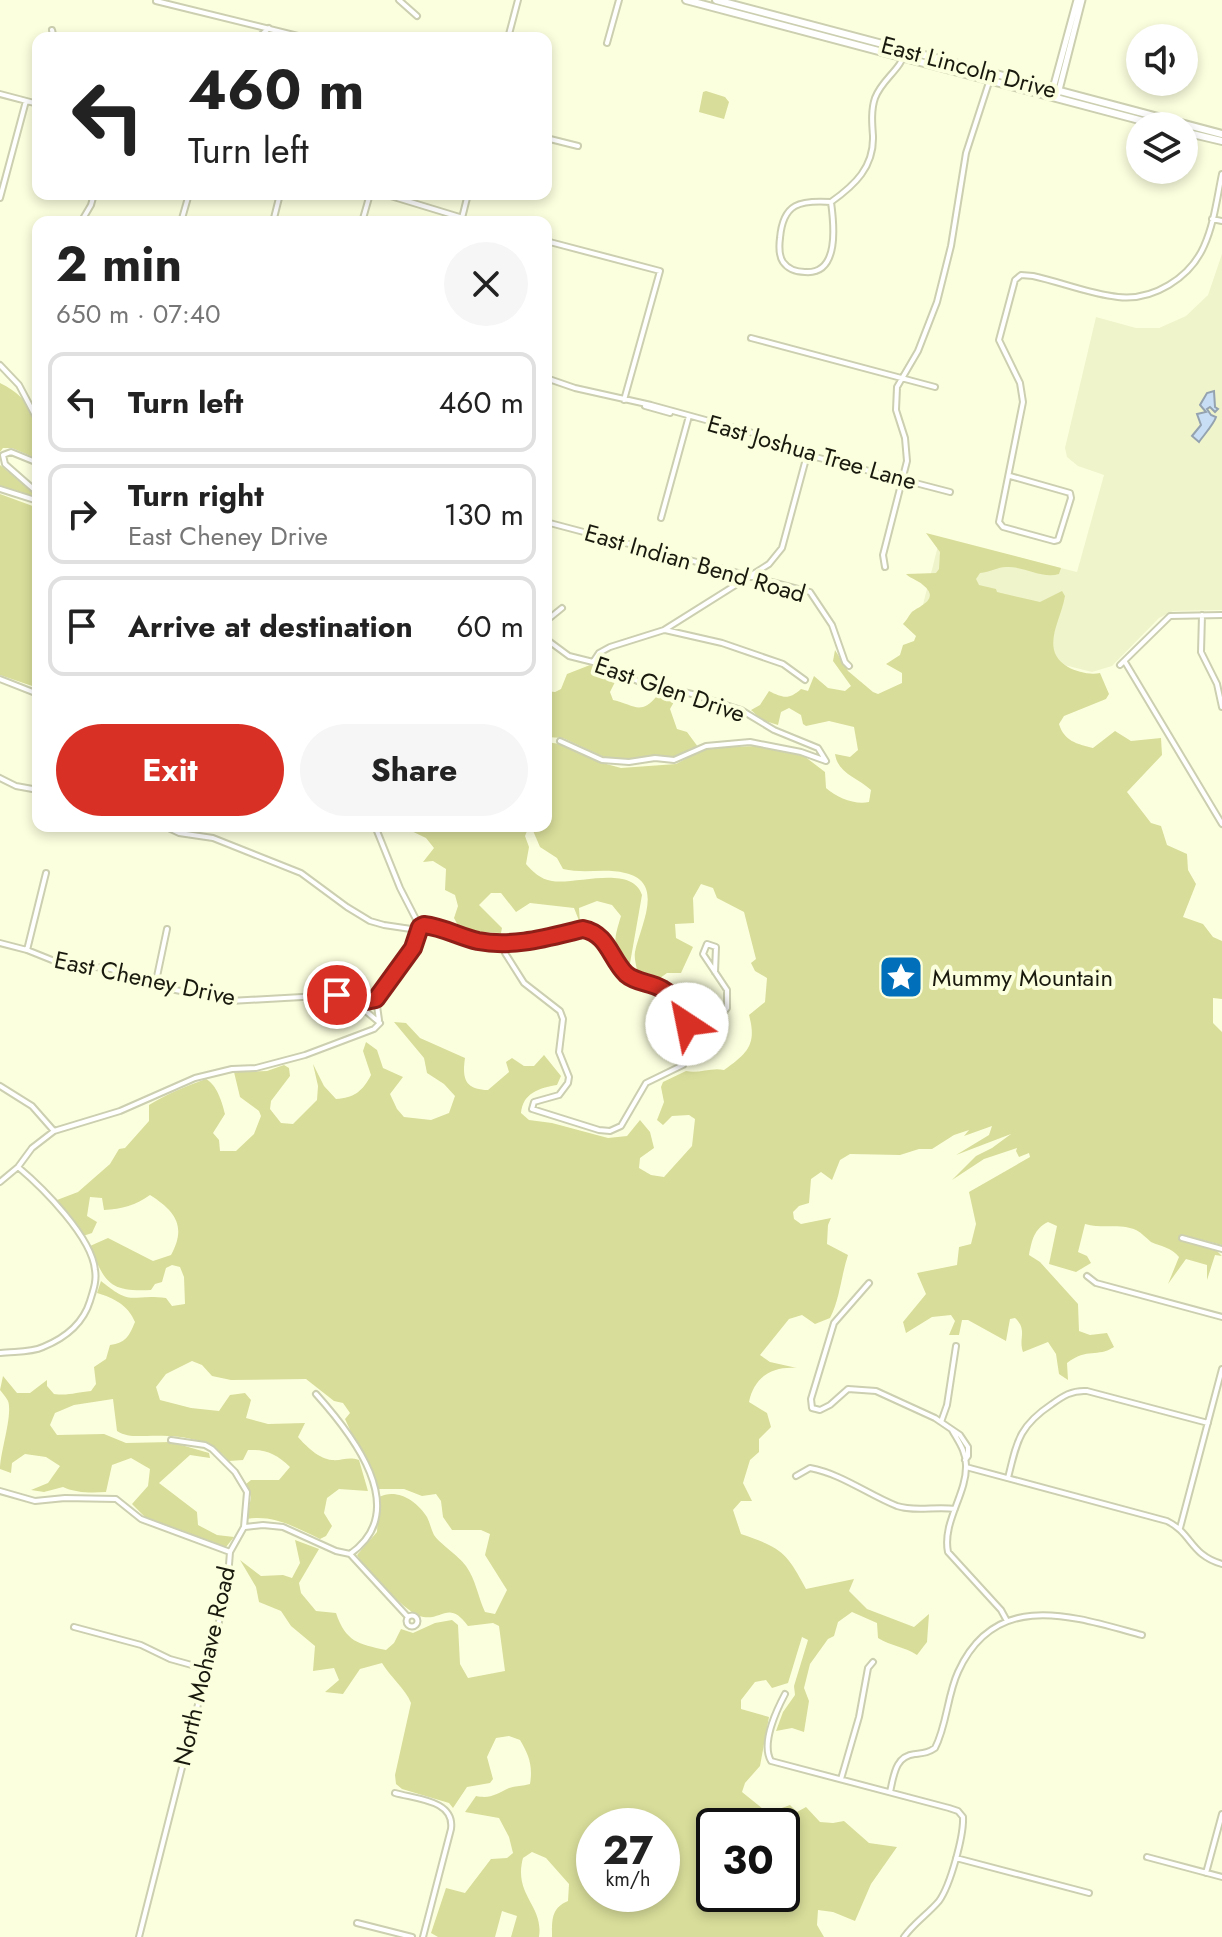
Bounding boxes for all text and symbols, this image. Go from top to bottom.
map controls [1126,24,1198,184]
button: sound [1126,24,1198,96]
street label: East Lincoln Drive [877,27,1061,107]
text: 460 m [188,49,364,130]
icon: left [56,64,160,168]
button: layers [1126,112,1198,184]
text: Turn left [188,124,309,176]
text: 2 min [56,230,182,299]
button: close [444,242,528,326]
text: 650 m · 07:40 [56,295,221,333]
icon: left [60,380,104,424]
text: Turn left [128,381,243,424]
text: 460 m [439,381,524,424]
street label: East Joshua Tree Lane [703,405,921,499]
text: Turn right [128,474,264,517]
icon: right [60,492,104,536]
text: 130 m [444,493,524,536]
street label: East Indian Bend Road [581,515,809,611]
text: East Cheney Drive [128,517,328,555]
icon: arrive [60,604,104,648]
text: Arrive at destination [128,605,413,648]
text: 60 m [456,605,524,648]
street label: East Glen Drive [590,647,750,731]
button: Exit [56,724,284,816]
button: Share [300,724,528,816]
street label: East Cheney Drive [51,942,239,1014]
place icon: Mummy Mountain [877,953,925,1001]
place label: Mummy Mountain [932,960,1113,995]
pin [303,961,371,1029]
icon: arrive [315,973,359,1017]
position arrow [645,982,729,1066]
street label: North Mohave Road [164,1563,244,1769]
speed limit sign: 30 [696,1808,800,1912]
text: 27 [603,1821,653,1879]
text: km/h [605,1865,651,1894]

